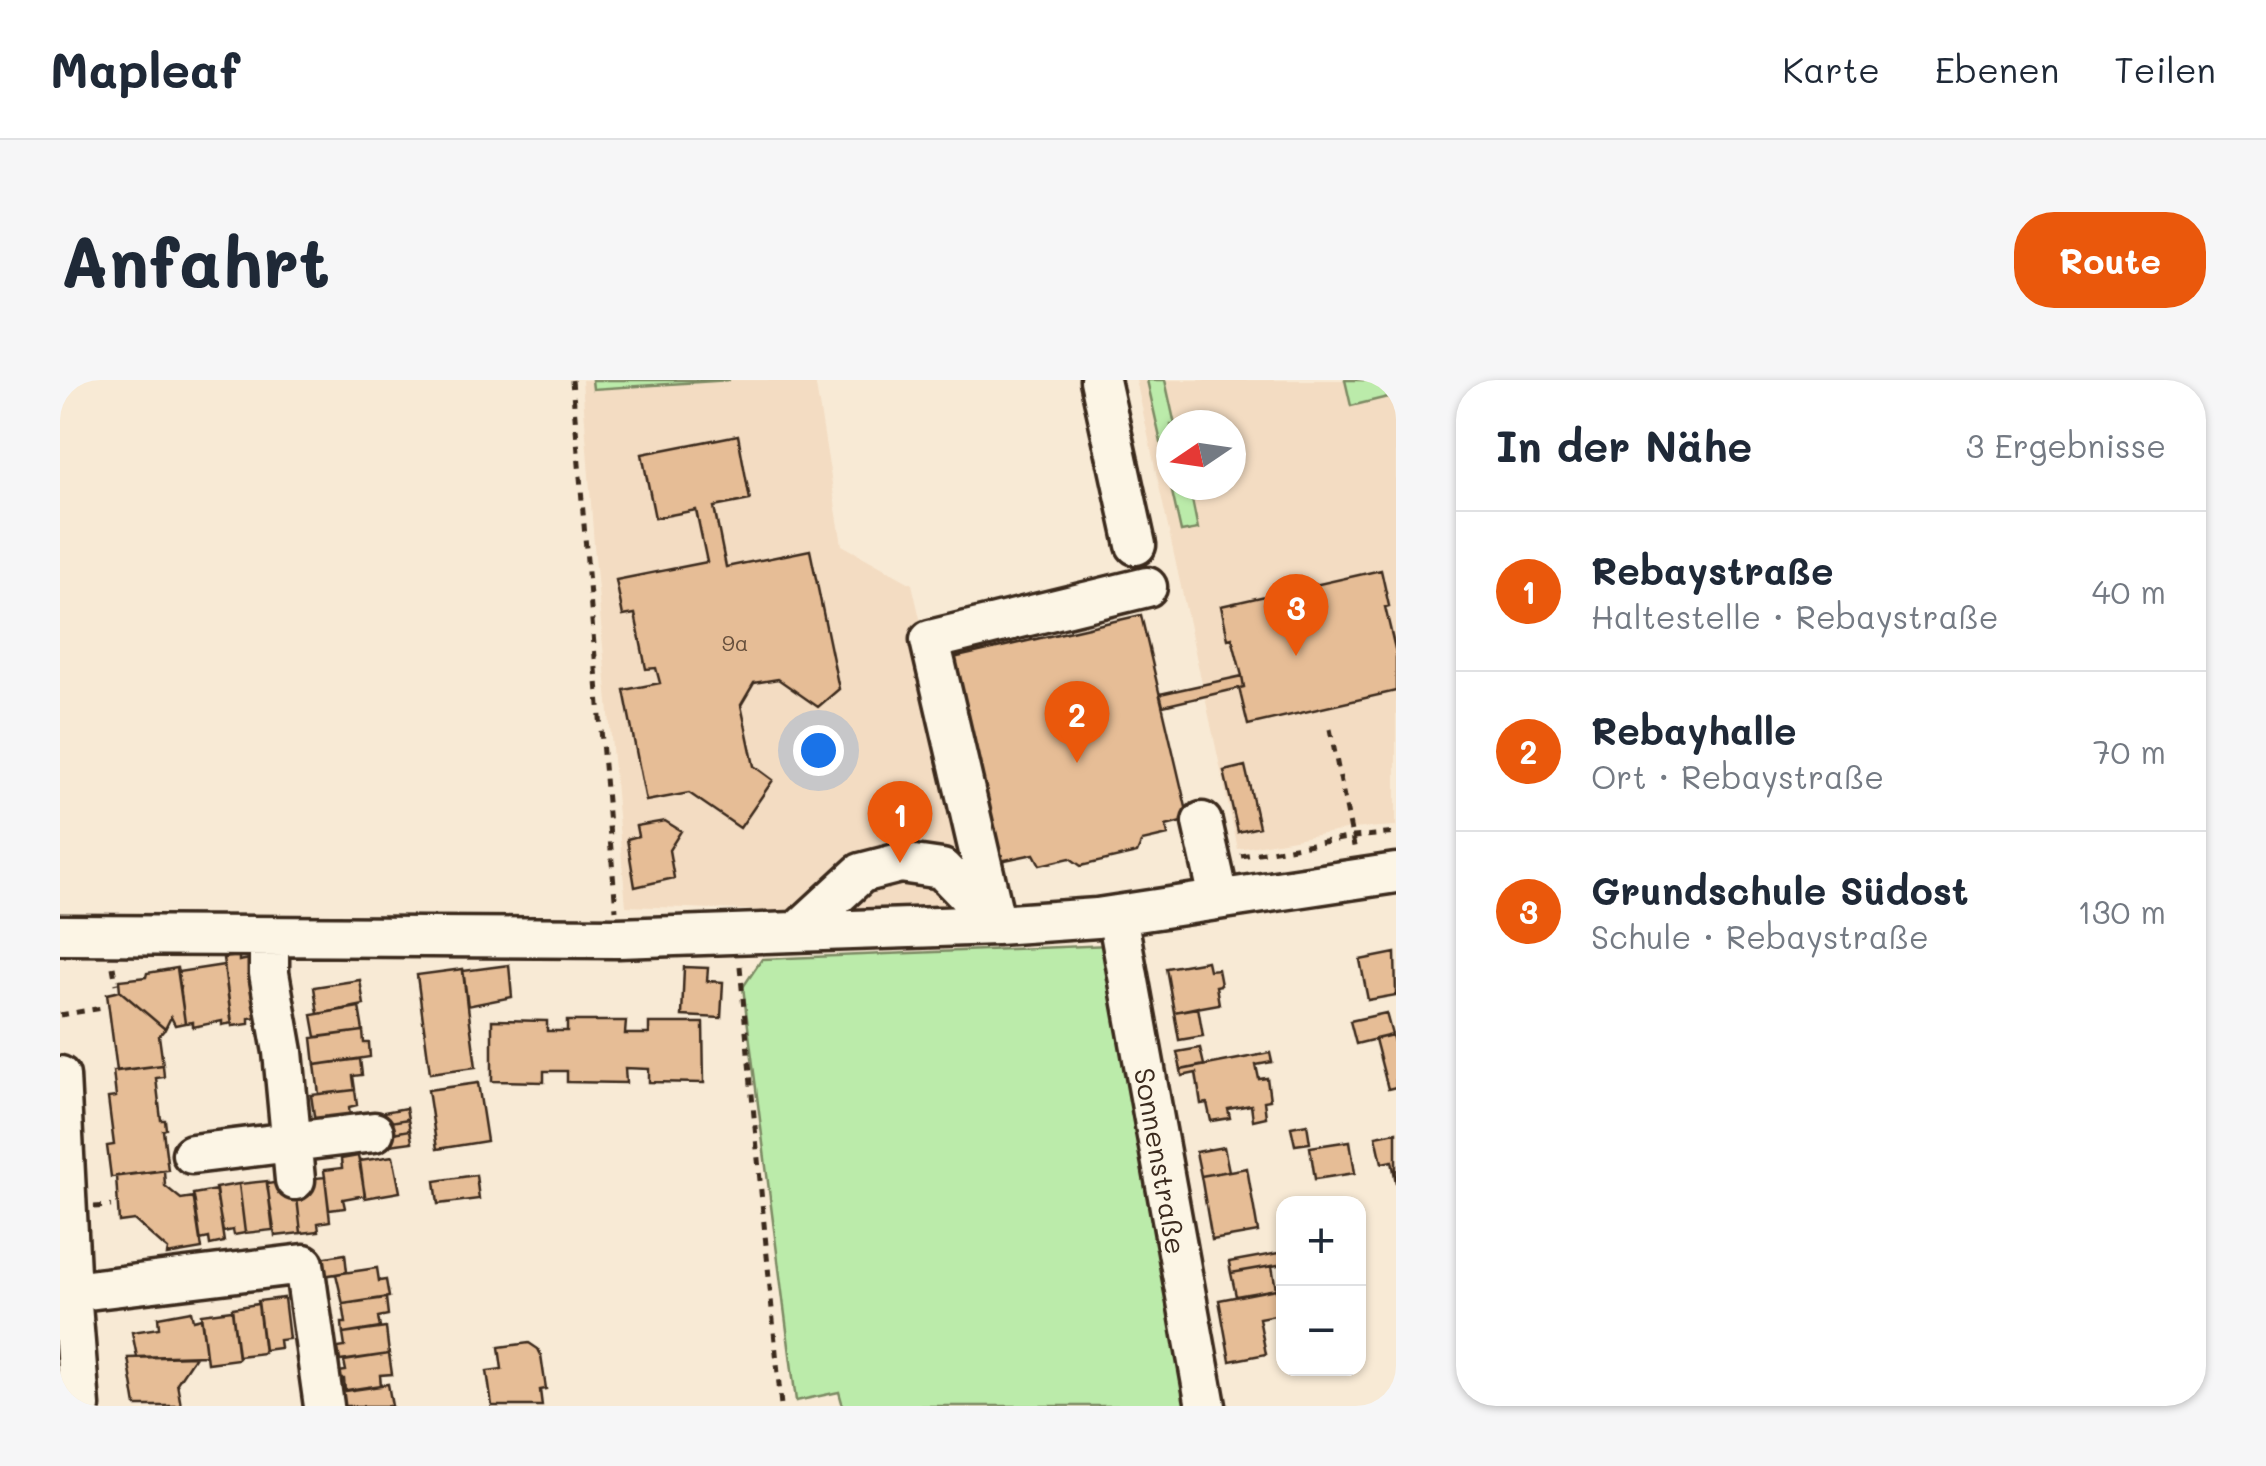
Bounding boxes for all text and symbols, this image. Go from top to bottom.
text: Mapleaf [50,38,240,100]
text: Karte [1782,46,1880,92]
text: Ebenen [1935,46,2059,92]
text: Teilen [2114,46,2216,92]
button: Route [2014,212,2206,308]
text: Anfahrt [60,214,330,306]
north arrow [1156,410,1246,500]
text: In der Nähe [1496,418,1752,473]
text: 3 Ergebnisse [1965,424,2166,466]
text: Rebaystraße [1591,545,1834,595]
text: 1 [1521,570,1536,612]
text: 40 m [2092,570,2166,612]
pin: 3 [1264,574,1328,656]
text: Haltestelle · Rebaystraße [1591,595,1999,637]
house number: 9a [722,628,748,657]
pin: 2 [1044,680,1110,763]
text: Rebayhalle [1591,705,1797,755]
your location [793,725,844,776]
text: 2 [1520,730,1537,772]
text: 70 m [2093,730,2166,772]
text: Ort · Rebaystraße [1591,755,1884,797]
pin: 1 [868,780,932,863]
text: Grundschule Südost [1591,865,1969,915]
text: 3 [1519,890,1538,932]
text: 130 m [2077,890,2166,932]
text: Schule · Rebaystraße [1591,915,1929,957]
street label: Sonnenstraße [1127,1065,1195,1257]
map controls [1276,1196,1366,1376]
button: + [1276,1196,1366,1286]
button: − [1276,1286,1366,1376]

